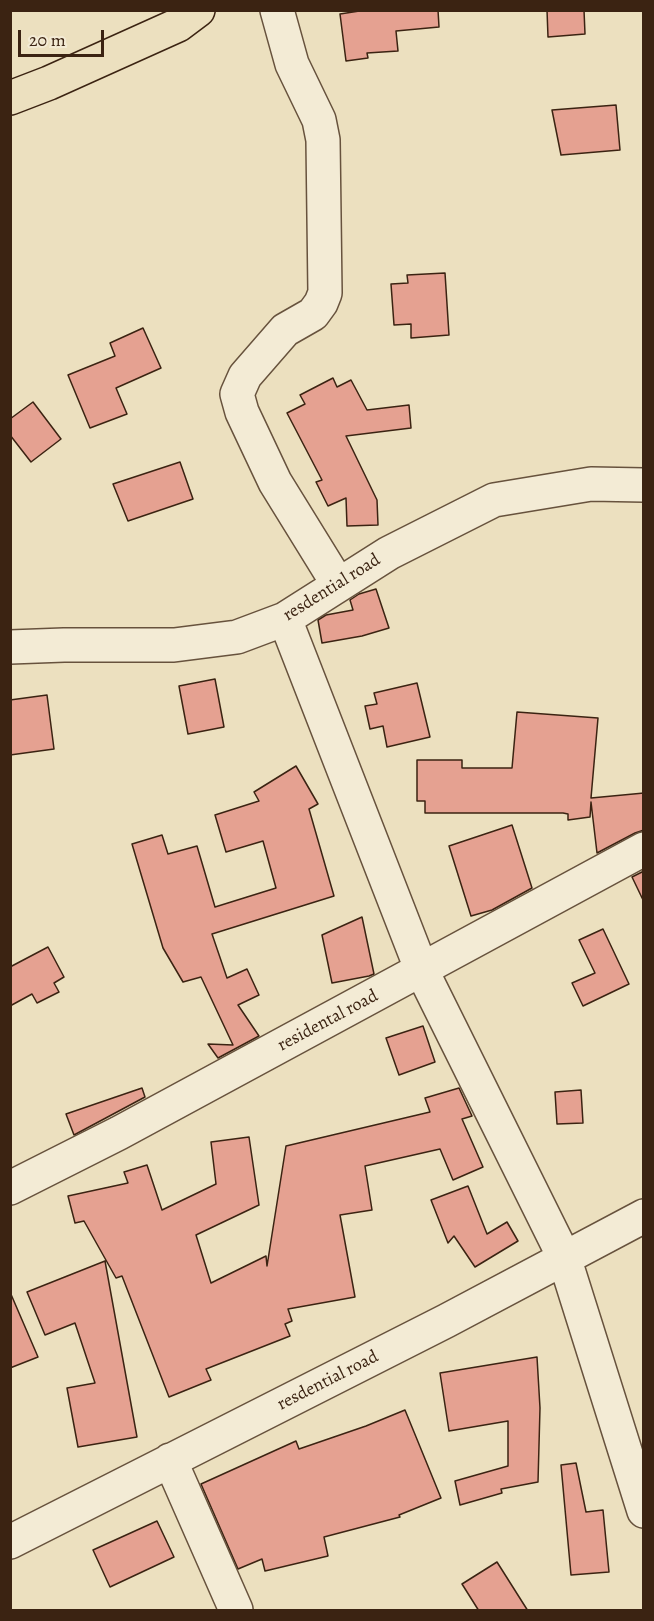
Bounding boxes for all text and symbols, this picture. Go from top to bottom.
scale bar [21,18,106,56]
text: 20 m [29,28,66,52]
street label: resdential road [279,550,385,626]
street label: residental road [274,985,382,1057]
street label: resdential road [274,1346,382,1416]

